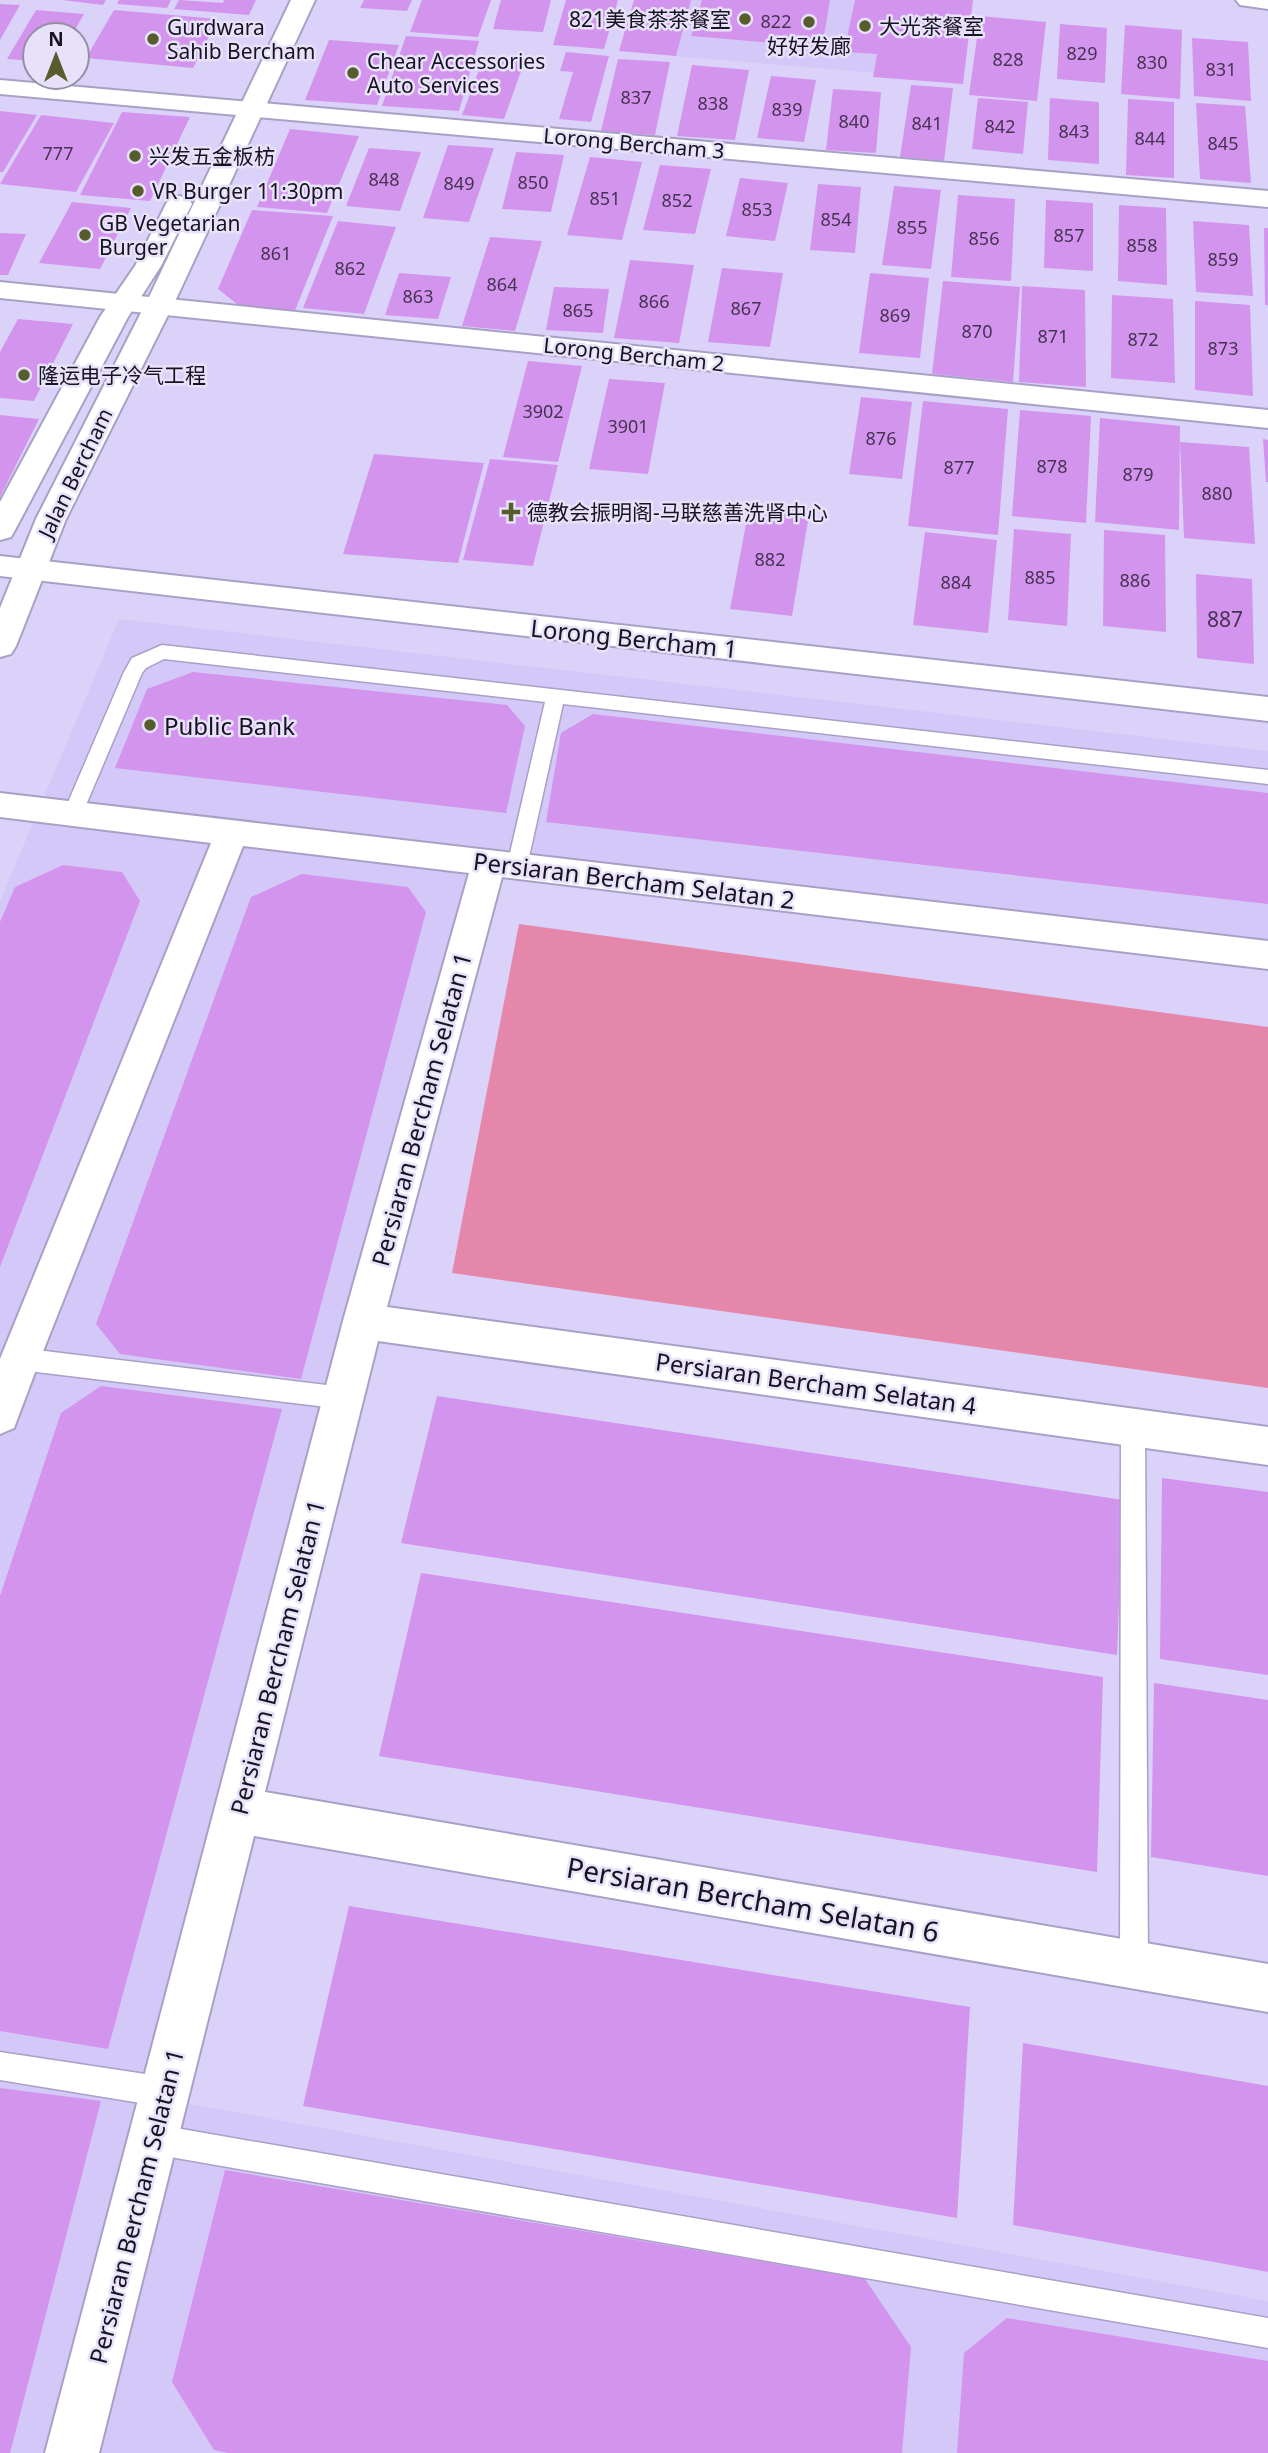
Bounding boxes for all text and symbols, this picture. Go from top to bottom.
place label: 821美食茶茶餐室 [569,5,731,33]
house number: 822 [761,9,791,33]
marker: 821美食茶茶餐室 [737,11,753,27]
place label: 大光茶餐室 [879,12,984,40]
place label: Gurdwara Sahib Bercham [167,13,315,65]
marker: 好好发廊 [801,14,817,30]
marker: 大光茶餐室 [857,18,873,34]
north arrow [21,21,91,91]
text: N [48,26,64,52]
marker: Gurdwara Sahib Bercham [145,31,161,47]
place label: 好好发廊 [767,32,851,60]
house number: 829 [1067,41,1097,65]
place label: Chear Accessories Auto Services [367,47,545,99]
house number: 828 [993,47,1023,71]
house number: 830 [1137,50,1167,74]
house number: 831 [1206,57,1236,81]
marker: Chear Accessories Auto Services [345,65,361,81]
house number: 837 [621,85,651,109]
house number: 838 [698,91,728,115]
house number: 839 [772,97,802,121]
house number: 840 [839,109,869,133]
house number: 841 [912,111,942,135]
house number: 842 [985,114,1015,138]
house number: 843 [1059,119,1089,143]
street label: Lorong Bercham 3 [542,121,726,165]
house number: 844 [1135,126,1165,150]
house number: 845 [1208,131,1238,155]
house number: 777 [43,141,73,165]
place label: 兴发五金板枋 [149,142,275,170]
marker: 兴发五金板枋 [127,148,143,164]
house number: 848 [369,167,399,191]
house number: 850 [518,170,548,194]
house number: 849 [444,171,474,195]
place label: VR Burger 11:30pm [152,177,343,205]
marker: VR Burger 11:30pm [130,183,146,199]
house number: 851 [590,186,620,210]
house number: 852 [662,188,692,212]
house number: 853 [742,197,772,221]
house number: 854 [821,207,851,231]
place label: GB Vegetarian Burger [99,209,240,261]
house number: 855 [897,215,927,239]
house number: 857 [1054,223,1084,247]
house number: 856 [969,226,999,250]
marker: GB Vegetarian Burger [77,227,93,243]
house number: 858 [1127,233,1157,257]
house number: 861 [261,241,291,265]
house number: 859 [1208,247,1238,271]
house number: 862 [335,256,365,280]
house number: 864 [487,272,517,296]
house number: 863 [403,284,433,308]
house number: 866 [639,289,669,313]
house number: 867 [731,296,761,320]
house number: 865 [563,298,593,322]
house number: 869 [880,303,910,327]
house number: 870 [962,319,992,343]
house number: 871 [1038,324,1068,348]
house number: 872 [1128,327,1158,351]
street label: Lorong Bercham 2 [542,331,726,377]
house number: 873 [1208,336,1238,360]
place label: 隆运电子冷气工程 [38,361,206,389]
marker: 隆运电子冷气工程 [16,367,32,383]
house number: 3902 [522,399,564,423]
street label: Jalan Bercham [31,403,119,544]
house number: 3901 [607,414,649,438]
house number: 876 [866,426,896,450]
house number: 878 [1037,454,1067,478]
house number: 877 [944,455,974,479]
house number: 879 [1123,462,1153,486]
house number: 880 [1202,481,1232,505]
place label: 德教会振明阁-马联慈善洗肾中心 [527,498,828,526]
marker: 德教会振明阁-马联慈善洗肾中心 [501,502,521,522]
house number: 882 [755,547,785,571]
house number: 885 [1025,565,1055,589]
house number: 886 [1120,568,1150,592]
house number: 884 [941,570,971,594]
house number: 887 [1207,605,1243,633]
street label: Lorong Bercham 1 [529,611,739,665]
place label: Public Bank [164,709,295,742]
marker: Public Bank [142,717,158,733]
street label: Persiaran Bercham Selatan 2 [471,844,797,916]
street label: Persiaran Bercham Selatan 1 [363,949,479,1269]
street label: Persiaran Bercham Selatan 4 [654,1344,979,1422]
street label: Persiaran Bercham Selatan 1 [222,1496,332,1818]
street label: Persiaran Bercham Selatan 6 [564,1848,942,1950]
street label: Persiaran Bercham Selatan 1 [81,2045,191,2367]

